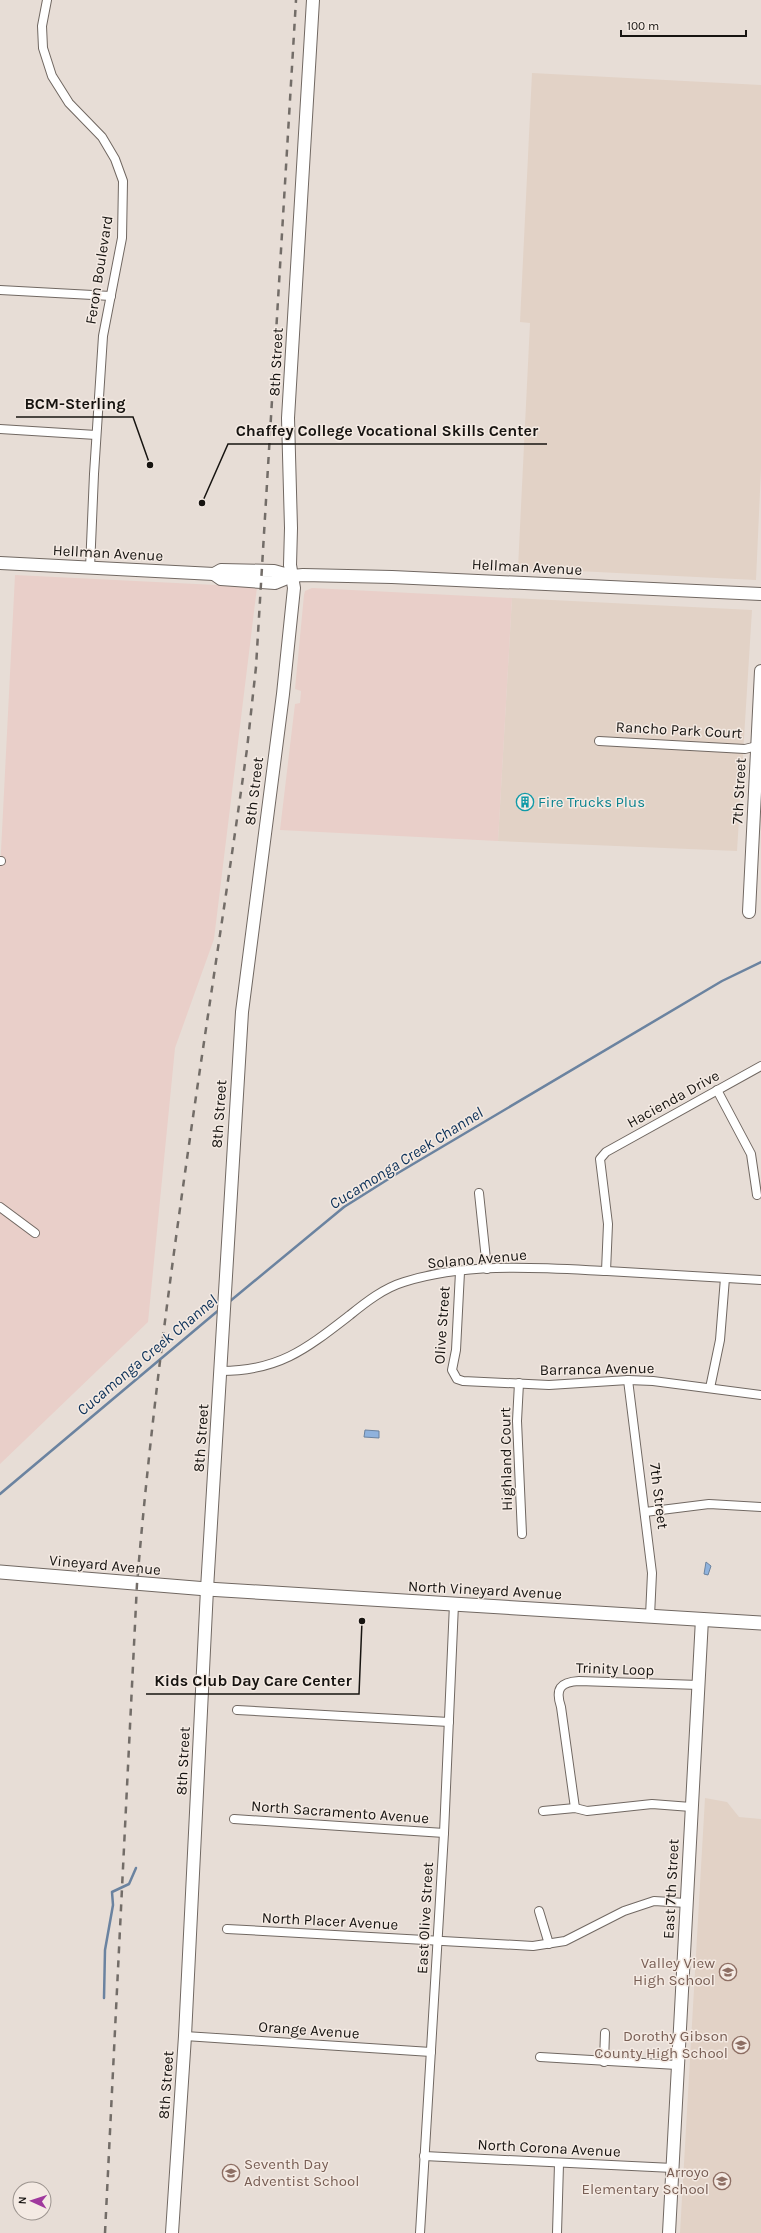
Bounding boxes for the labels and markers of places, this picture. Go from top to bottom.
callout: BCM-Sterling [16,389,133,417]
callout: Chaffey College Vocational Skills Center [228,416,547,444]
building icon: Fire Trucks Plus [515,792,535,812]
place label: Fire Trucks Plus [538,793,645,811]
callout: Kids Club Day Care Center [146,1666,359,1694]
place label: Valley View High School [633,1954,715,1989]
school or university icon: Valley View High School [718,1962,738,1982]
place label: Dorothy Gibson County High School [594,2027,728,2062]
school or university icon: Dorothy Gibson County High School [731,2035,751,2055]
place label: Seventh Day Adventist School [244,2155,359,2190]
school or university icon: Seventh Day Adventist School [221,2163,241,2183]
place label: Arroyo Elementary School [582,2163,709,2198]
school or university icon: Arroyo Elementary School [712,2171,732,2191]

